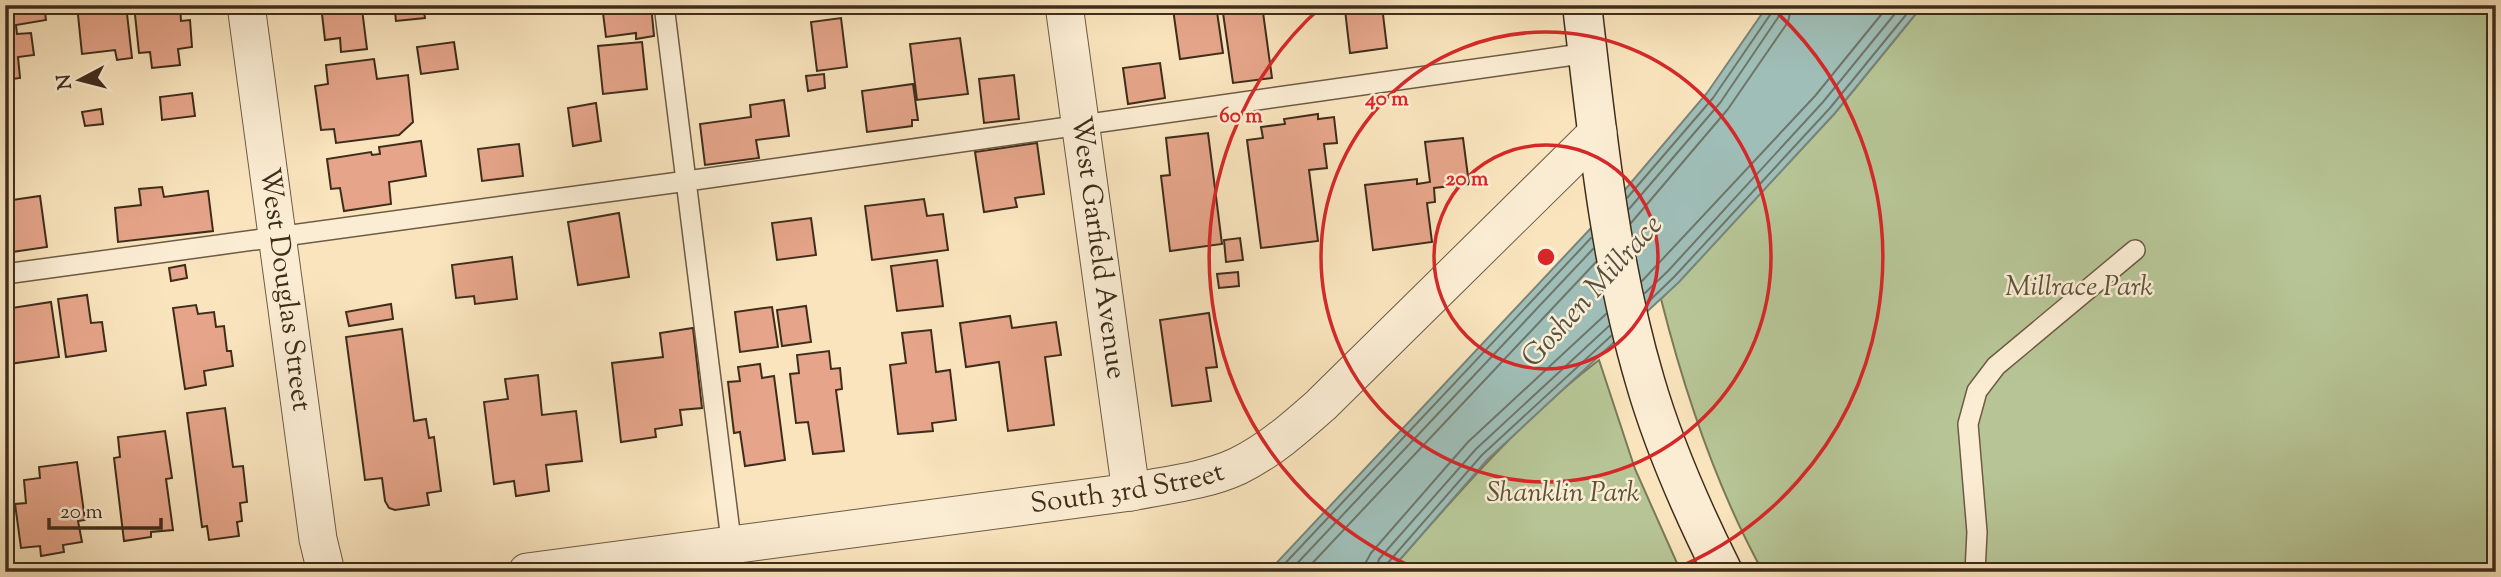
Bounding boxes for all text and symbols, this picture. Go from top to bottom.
north arrow [46,46,116,116]
text: N [51,73,80,91]
text: 40 m [1364,85,1409,115]
text: 60 m [1219,102,1263,132]
street label: West Garfield Avenue [1060,114,1135,382]
street label: West Douglas Street [248,165,321,414]
text: 20 m [1446,165,1489,195]
water label: Goshen Millrace [1512,206,1674,378]
centre of rings [1534,245,1558,269]
park label: Millrace Park [2005,268,2153,308]
street label: South 3rd Street [1028,453,1230,525]
park label: Shanklin Park [1487,474,1640,514]
scale bar [49,486,161,530]
text: 20 m [60,498,103,528]

